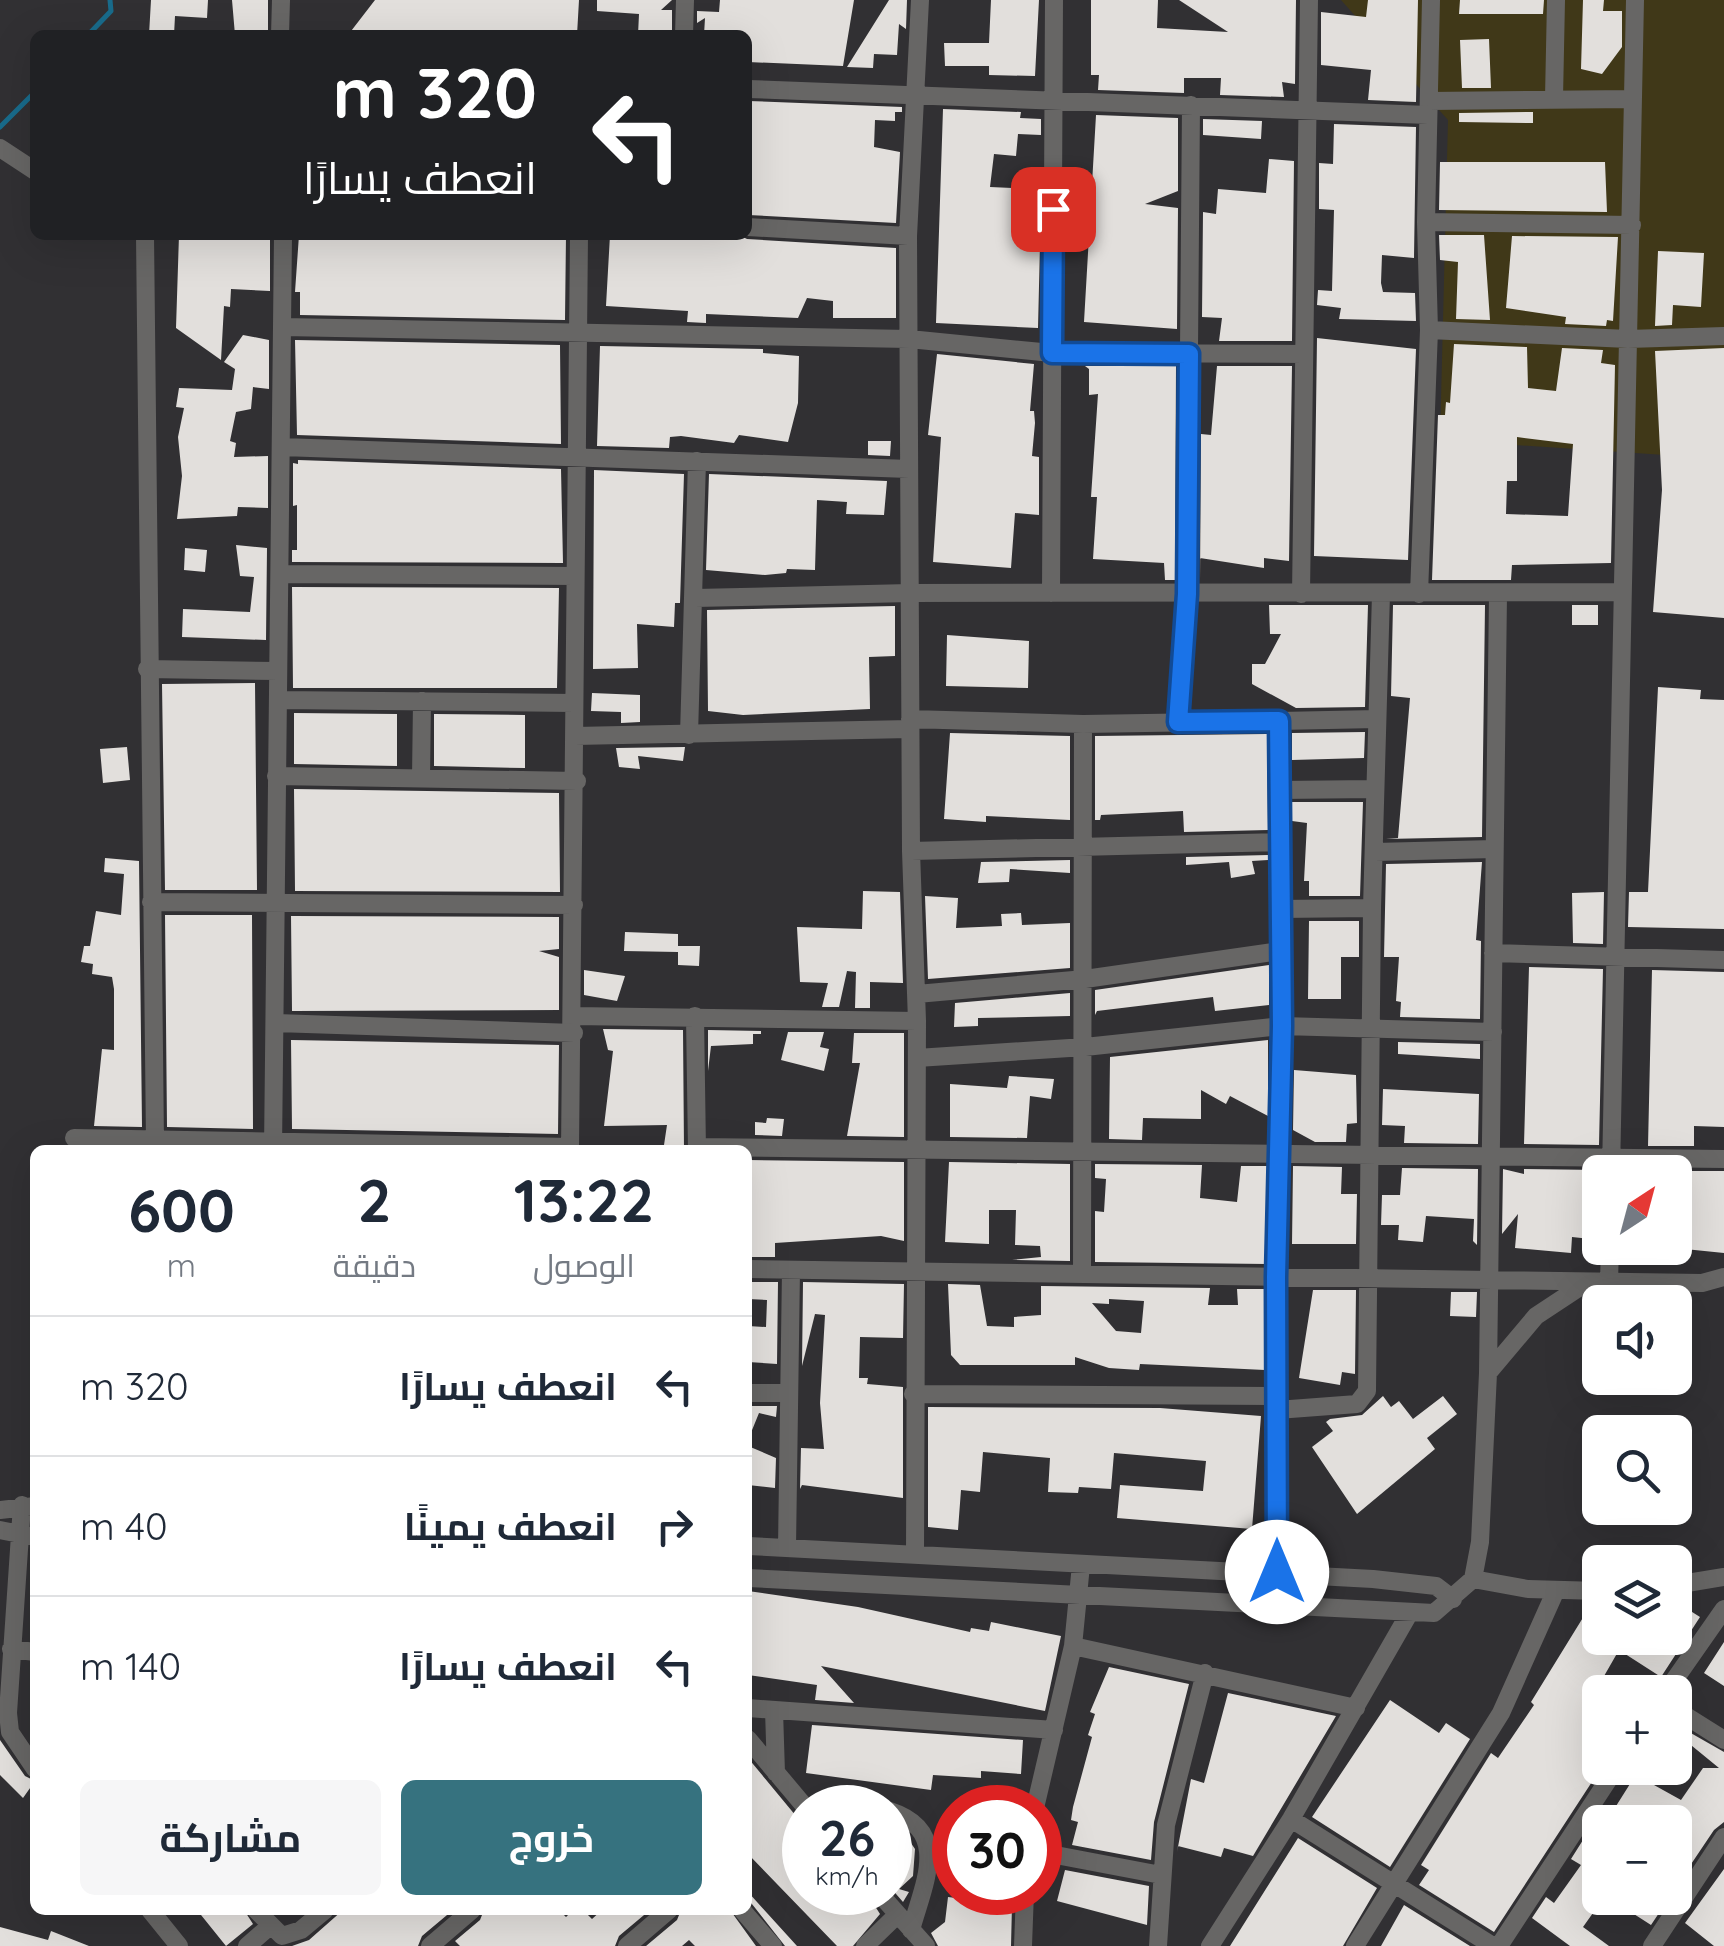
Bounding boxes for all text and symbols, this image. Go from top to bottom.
text: 320 m [332,48,537,136]
icon: left [572,70,702,200]
text: انعطف يسارًا [303,149,537,205]
pin [1011,167,1096,252]
icon: arrive [1026,182,1081,237]
north arrow [1582,1155,1692,1265]
map controls [1582,1155,1692,1915]
text: 2 [357,1162,391,1237]
text: 13:22 [514,1162,654,1237]
text: 600 [128,1172,235,1247]
text: m [167,1245,196,1285]
text: دقيقة [333,1245,416,1285]
text: الوصول [533,1245,635,1285]
button: sound [1582,1285,1692,1395]
icon: left [647,1359,702,1414]
text: 320 m [80,1362,189,1410]
text: انعطف يسارًا [399,1362,617,1410]
button: search [1582,1415,1692,1525]
icon: right [647,1499,702,1554]
text: 40 m [80,1502,168,1550]
text: انعطف يمينًا [404,1502,617,1550]
position arrow [1225,1520,1329,1624]
button: layers [1582,1545,1692,1655]
icon: left [647,1639,702,1694]
text: 140 m [80,1642,181,1690]
text: انعطف يسارًا [399,1642,617,1690]
button: + [1582,1675,1692,1785]
button: مشاركة [80,1780,381,1895]
button: خروج [401,1780,702,1895]
speed limit sign: 30 [932,1785,1062,1915]
button: − [1582,1805,1692,1915]
text: 26 [819,1806,875,1869]
text: km/h [815,1860,879,1891]

